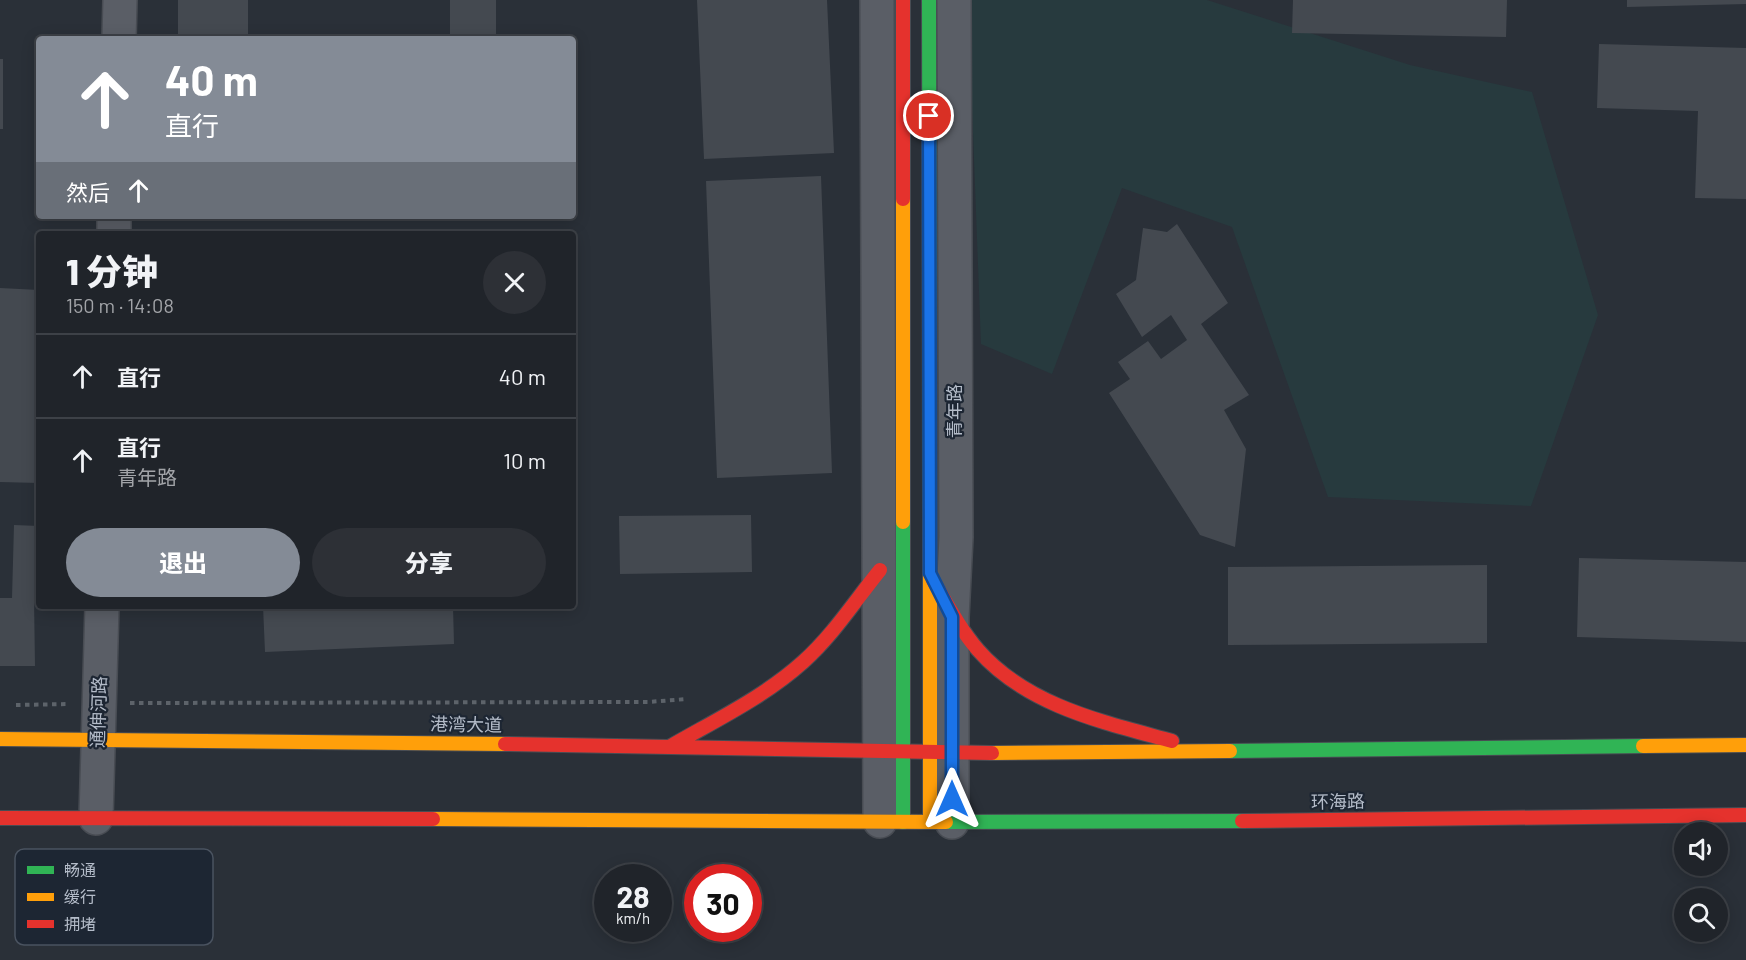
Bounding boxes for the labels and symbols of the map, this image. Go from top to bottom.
pin [903,90,954,141]
street label: 青年路 [943,384,965,438]
street label: 通伸河路 [86,676,110,748]
street label: 港湾大道 [430,712,502,736]
position arrow [920,767,984,831]
street label: 环海路 [1311,790,1365,812]
legend [15,849,213,945]
text: 畅通 [64,860,96,879]
speed limit sign: 30 [684,864,762,942]
text: 缓行 [64,887,96,906]
text: 拥堵 [64,914,96,933]

